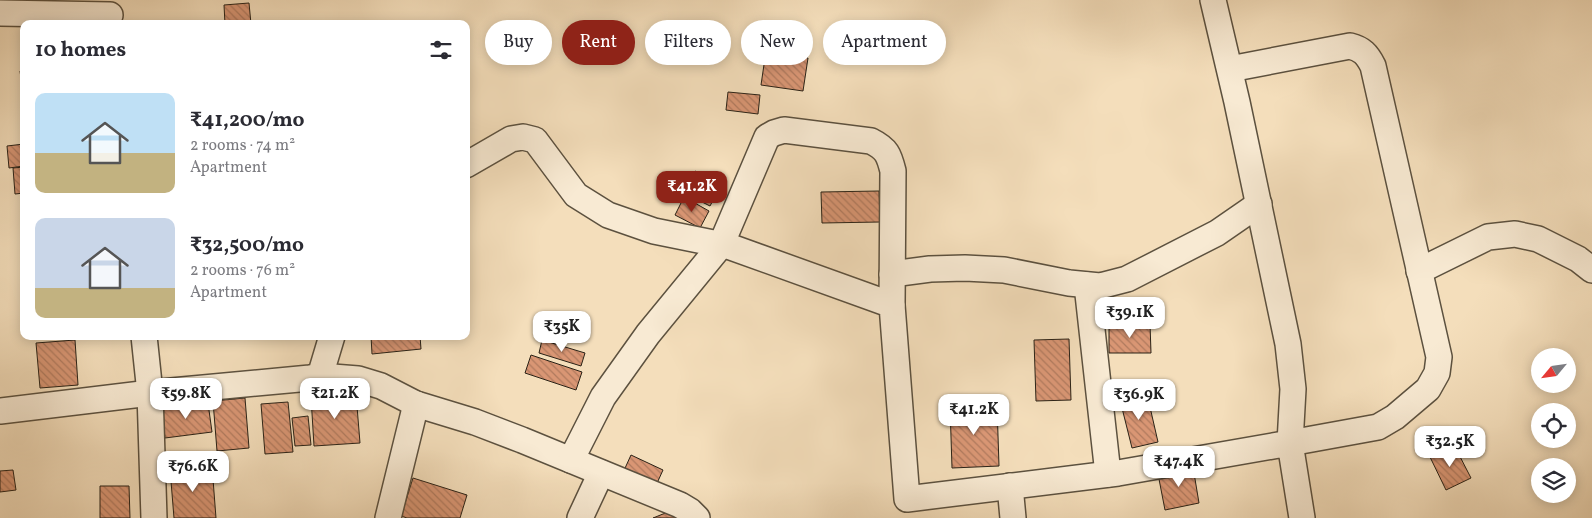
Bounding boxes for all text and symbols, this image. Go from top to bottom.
chip: Buy [485,20,552,65]
chip: Rent [562,20,635,65]
chip: Filters [645,20,731,65]
chip: New [741,20,813,65]
chip: Apartment [823,20,946,65]
text: 10 homes [35,36,126,65]
icon: filters [427,36,455,64]
text: ₹41,200/mo [190,106,305,135]
icon: home [75,113,135,173]
text: 2 rooms · 74 m² [190,135,295,157]
text: Apartment [190,157,267,179]
pin: ₹41.2K [651,170,733,213]
text: ₹41.2K [667,176,717,198]
text: ₹32,500/mo [190,231,304,260]
icon: home [75,238,135,298]
text: 2 rooms · 76 m² [190,260,295,282]
text: Apartment [190,282,267,304]
pin: ₹39.1K [1089,296,1171,339]
text: ₹39.1K [1106,302,1154,324]
pin: ₹35K [532,310,592,353]
text: ₹35K [544,316,580,338]
north arrow [1531,348,1576,392]
map controls [1531,348,1576,503]
pin: ₹59.8K [145,378,227,420]
pin: ₹21.2K [294,378,376,420]
pin: ₹36.9K [1098,378,1180,421]
text: ₹59.8K [161,383,211,405]
text: ₹21.2K [311,383,359,405]
text: ₹36.9K [1114,384,1164,406]
pin: ₹41.2K [933,394,1015,436]
text: ₹41.2K [949,399,999,421]
button: locate [1531,403,1576,448]
pin: ₹32.5K [1409,426,1491,468]
text: ₹32.5K [1425,431,1475,453]
pin: ₹47.4K [1138,446,1220,488]
pin: ₹76.6K [152,450,234,493]
text: ₹47.4K [1154,451,1204,473]
text: ₹76.6K [168,456,218,478]
button: layers [1531,458,1576,503]

